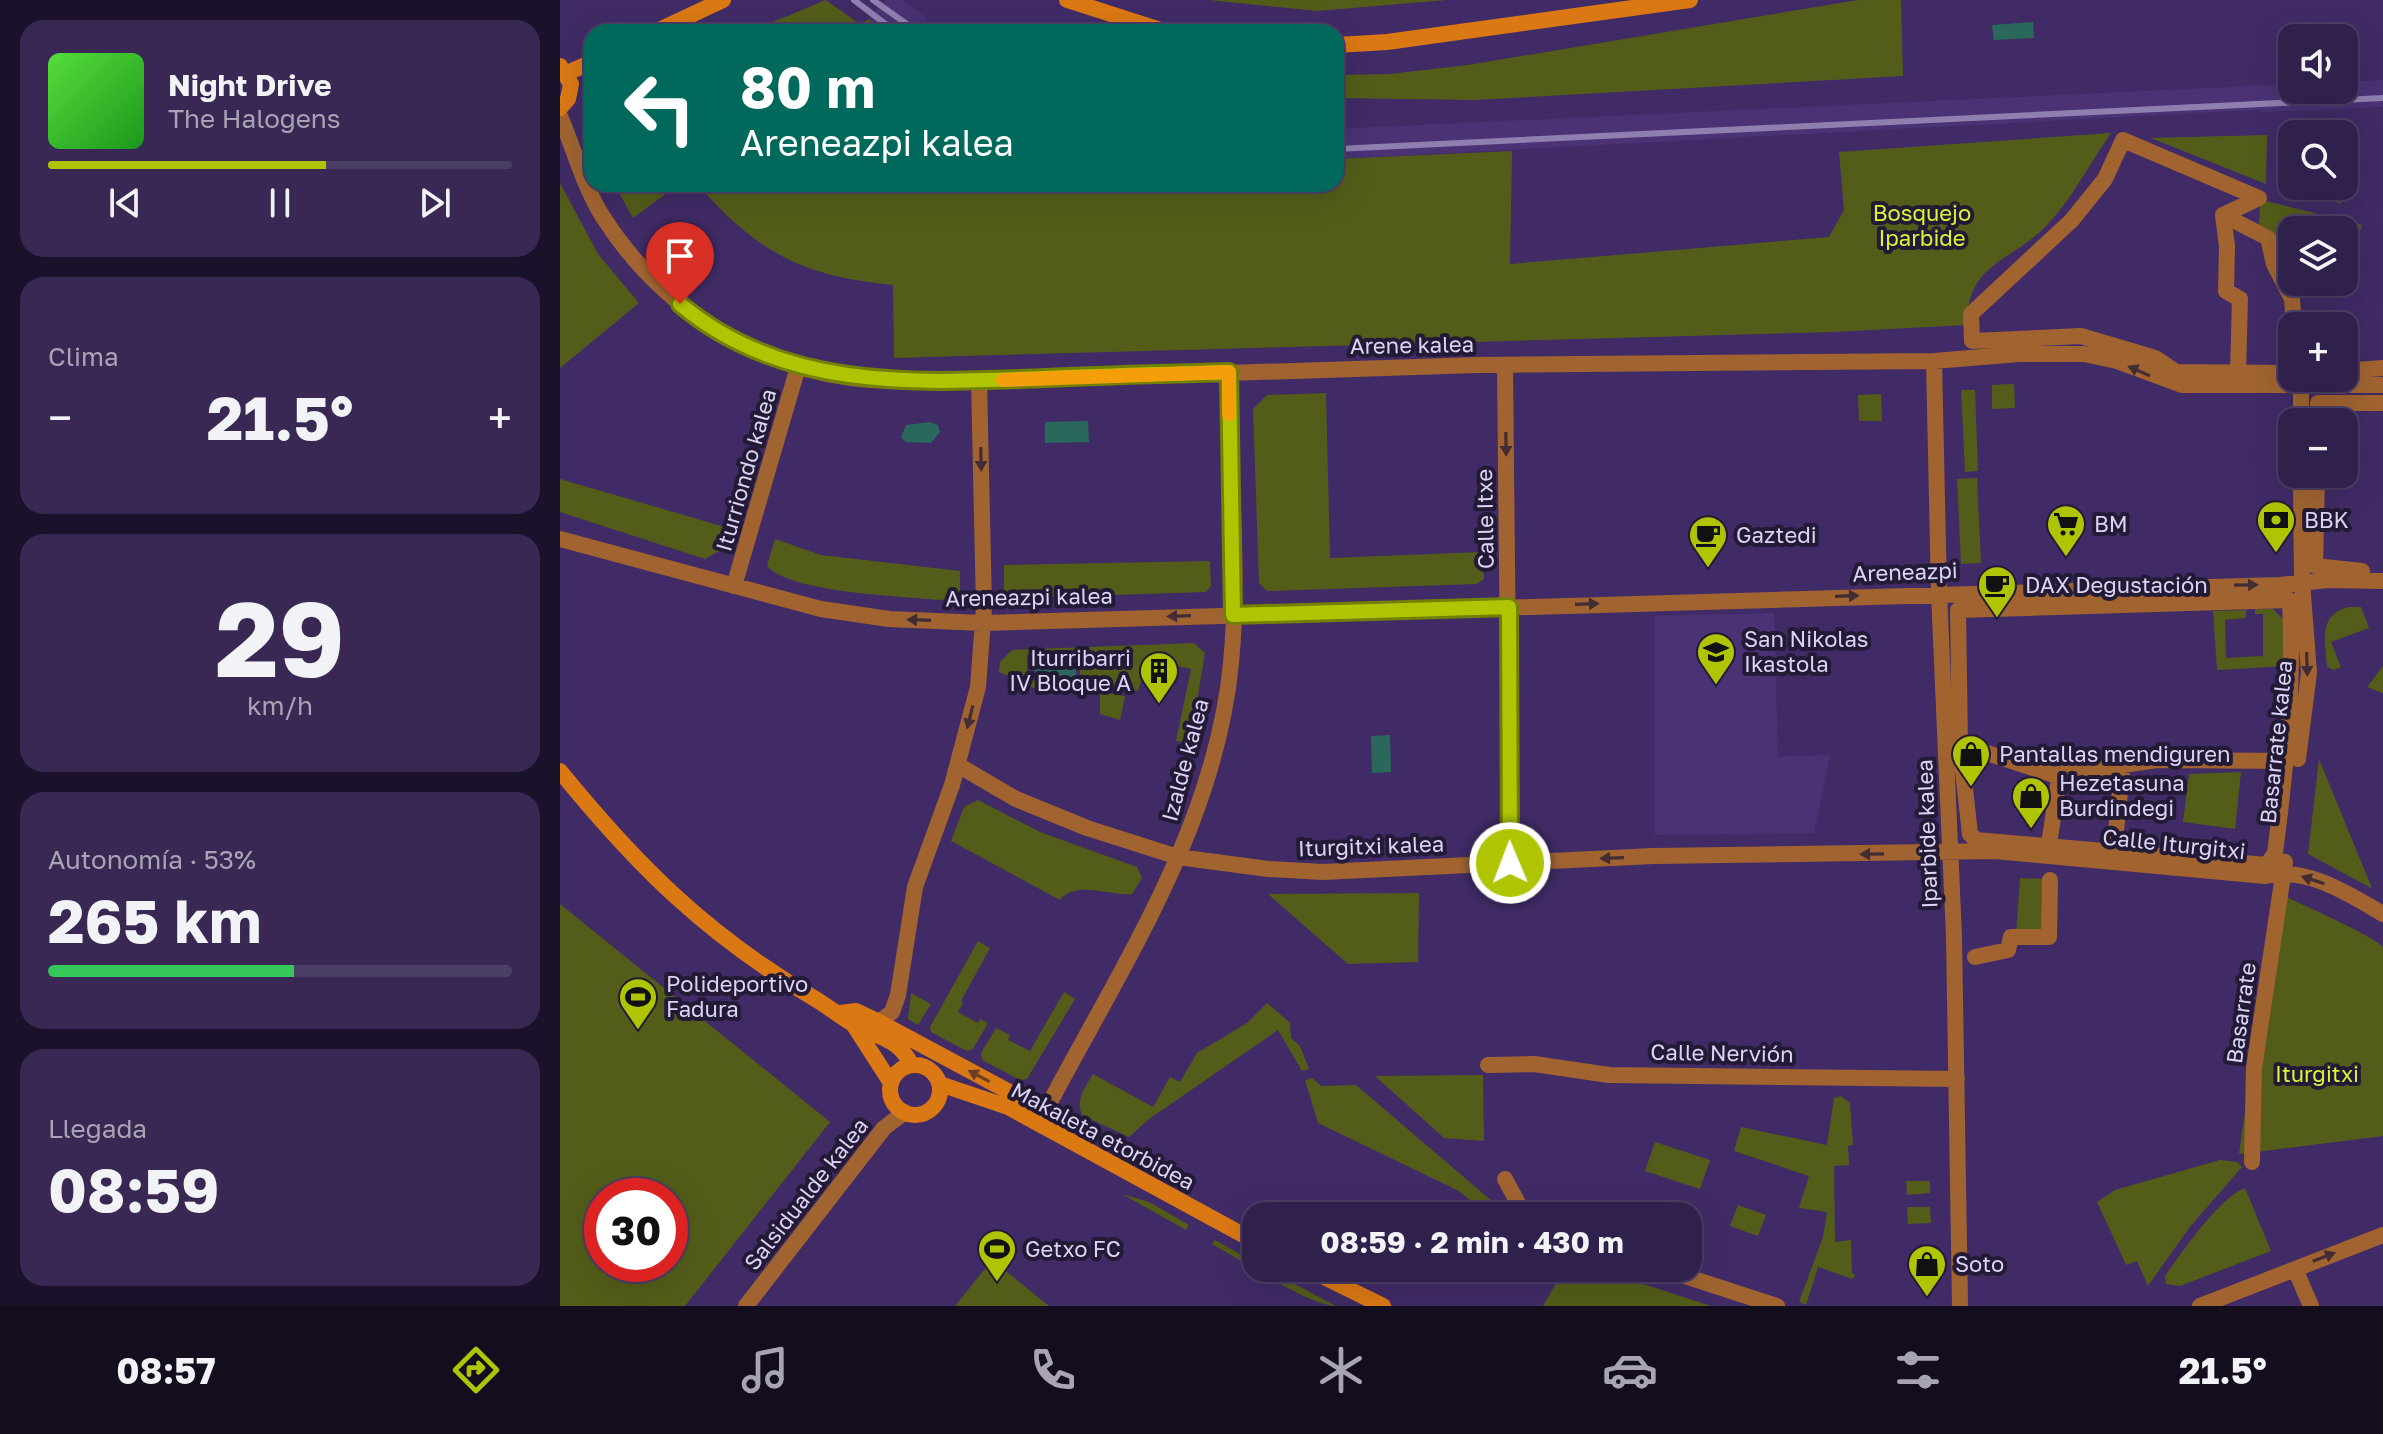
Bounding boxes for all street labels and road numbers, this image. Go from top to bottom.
street label: Arene kalea [1350,330,1474,359]
street label: Iturriondo kalea [709,386,782,554]
street label: Calle Itxe [1470,469,1499,569]
street label: Areneazpi [1852,556,1958,587]
street label: Areneazpi kalea [945,582,1113,611]
street label: Basarrate kalea [2253,659,2298,825]
street label: Izalde kalea [1155,696,1214,824]
street label: Iparbide kalea [1910,759,1943,909]
street label: Calle Iturgitxi [2101,823,2247,864]
street label: Iturgitxi kalea [1297,829,1445,862]
street label: Basarrate [2220,961,2261,1065]
street label: Calle Nervión [1650,1038,1794,1067]
street label: Makaleta etorbidea [1007,1076,1200,1195]
street label: Salsidualde kalea [738,1112,873,1275]

